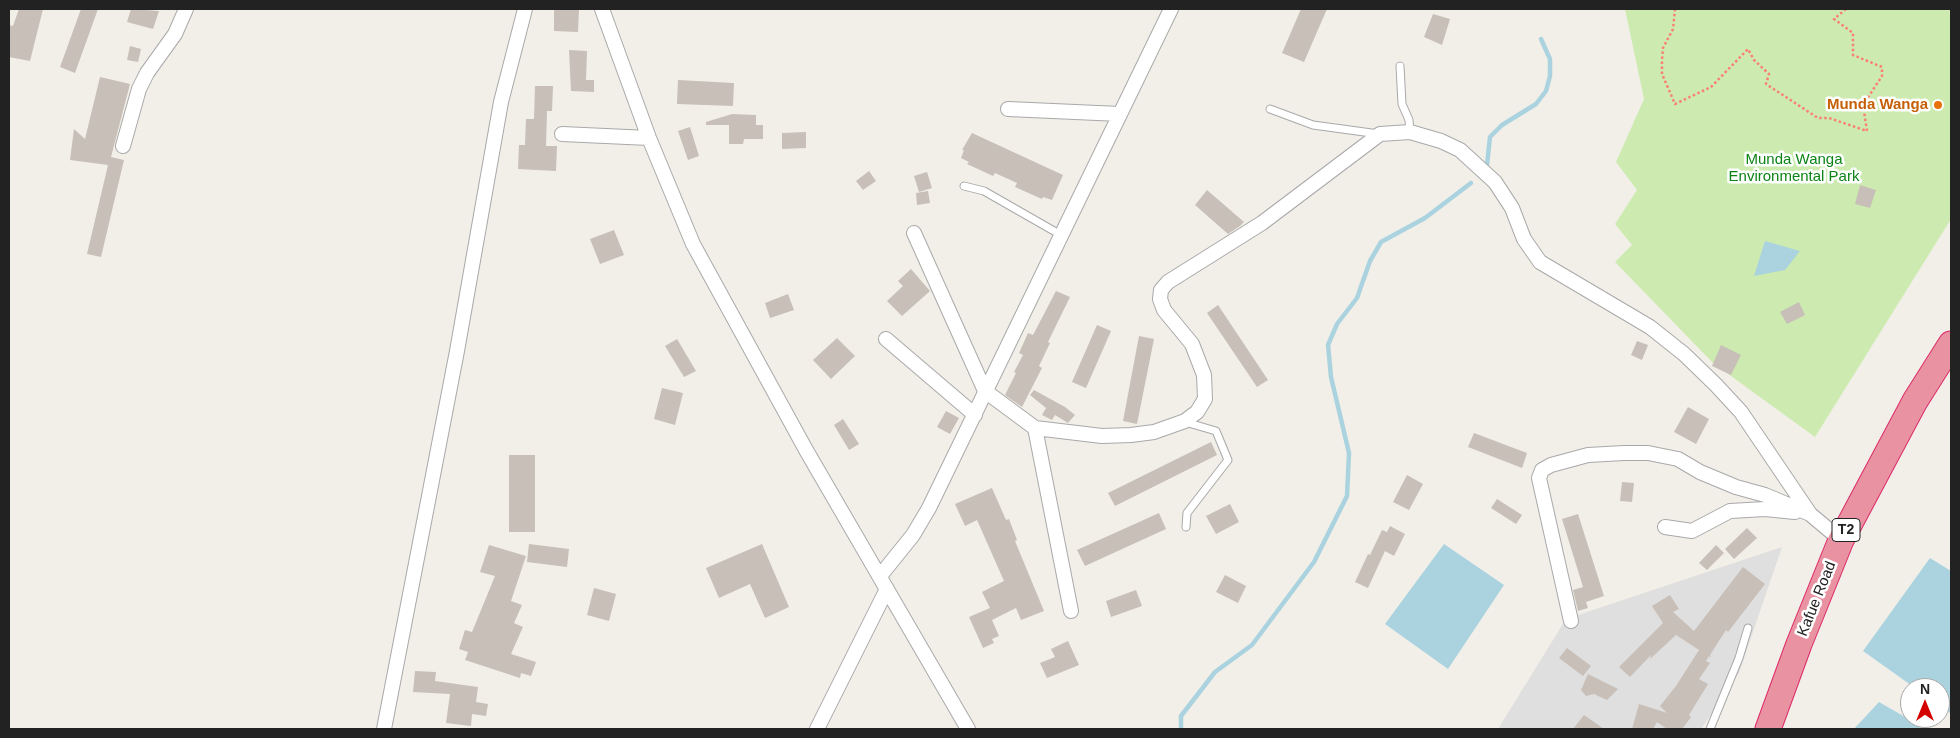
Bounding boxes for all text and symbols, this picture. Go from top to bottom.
place label: Munda Wanga [1827,96,1928,114]
marker: Munda Wanga [1932,99,1944,111]
park label: Munda Wanga Environmental Park [1729,151,1859,186]
road number: T2 [1832,518,1860,542]
street label: Kafue Road [1794,559,1840,639]
north arrow [1900,678,1950,728]
text: N [1920,681,1930,697]

